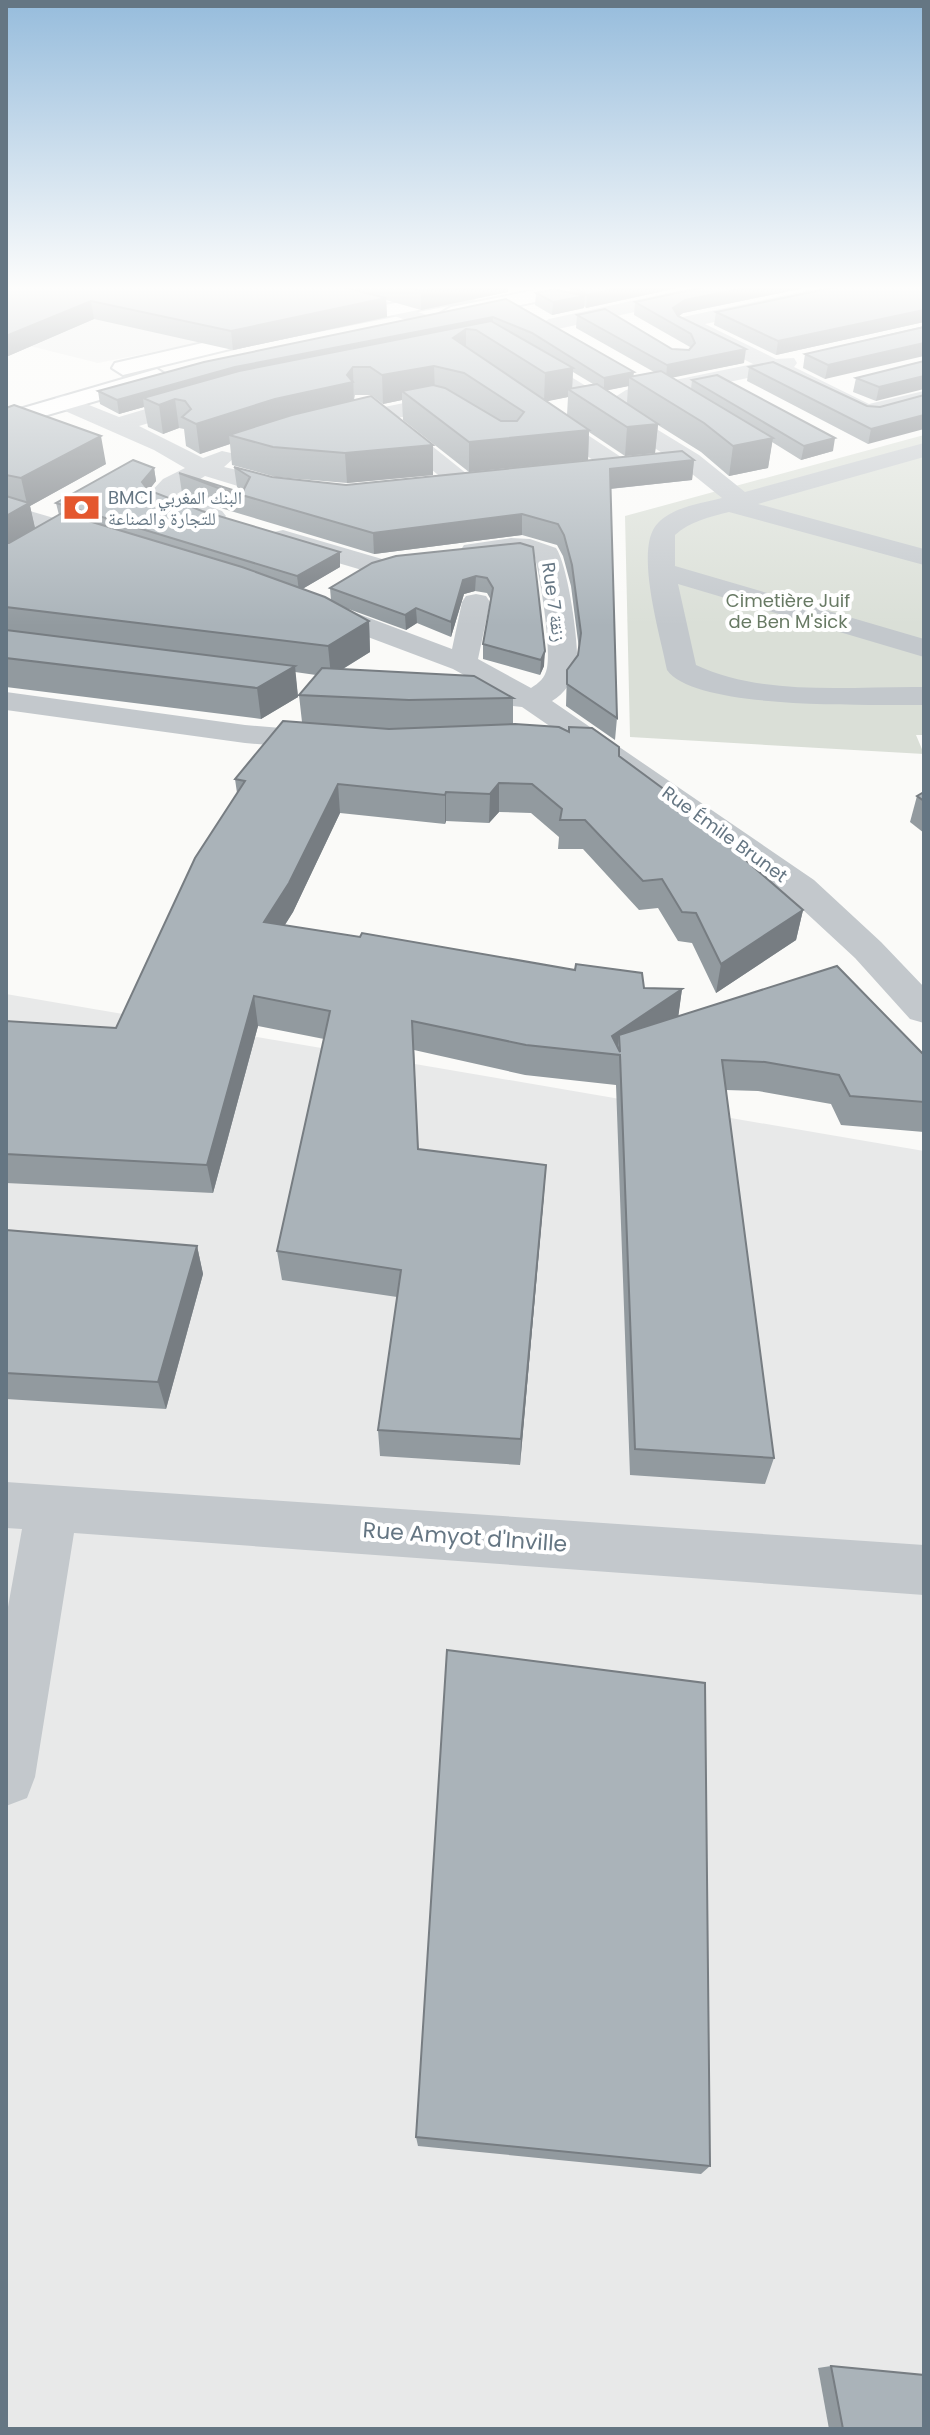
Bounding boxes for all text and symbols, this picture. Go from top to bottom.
place label: BMCI البنك المغربي للتجارة والصناعة [108,485,242,531]
bank icon: BMCI البنك المغربي للتجارة والصناعة [63,488,101,526]
street label: Rue 7 زنقة [536,561,572,643]
park label: Cimetière Juif de Ben M'sick [726,588,850,634]
street label: Rue Émile Brunet [657,780,793,888]
street label: Rue Amyot d'Inville [362,1514,568,1560]

